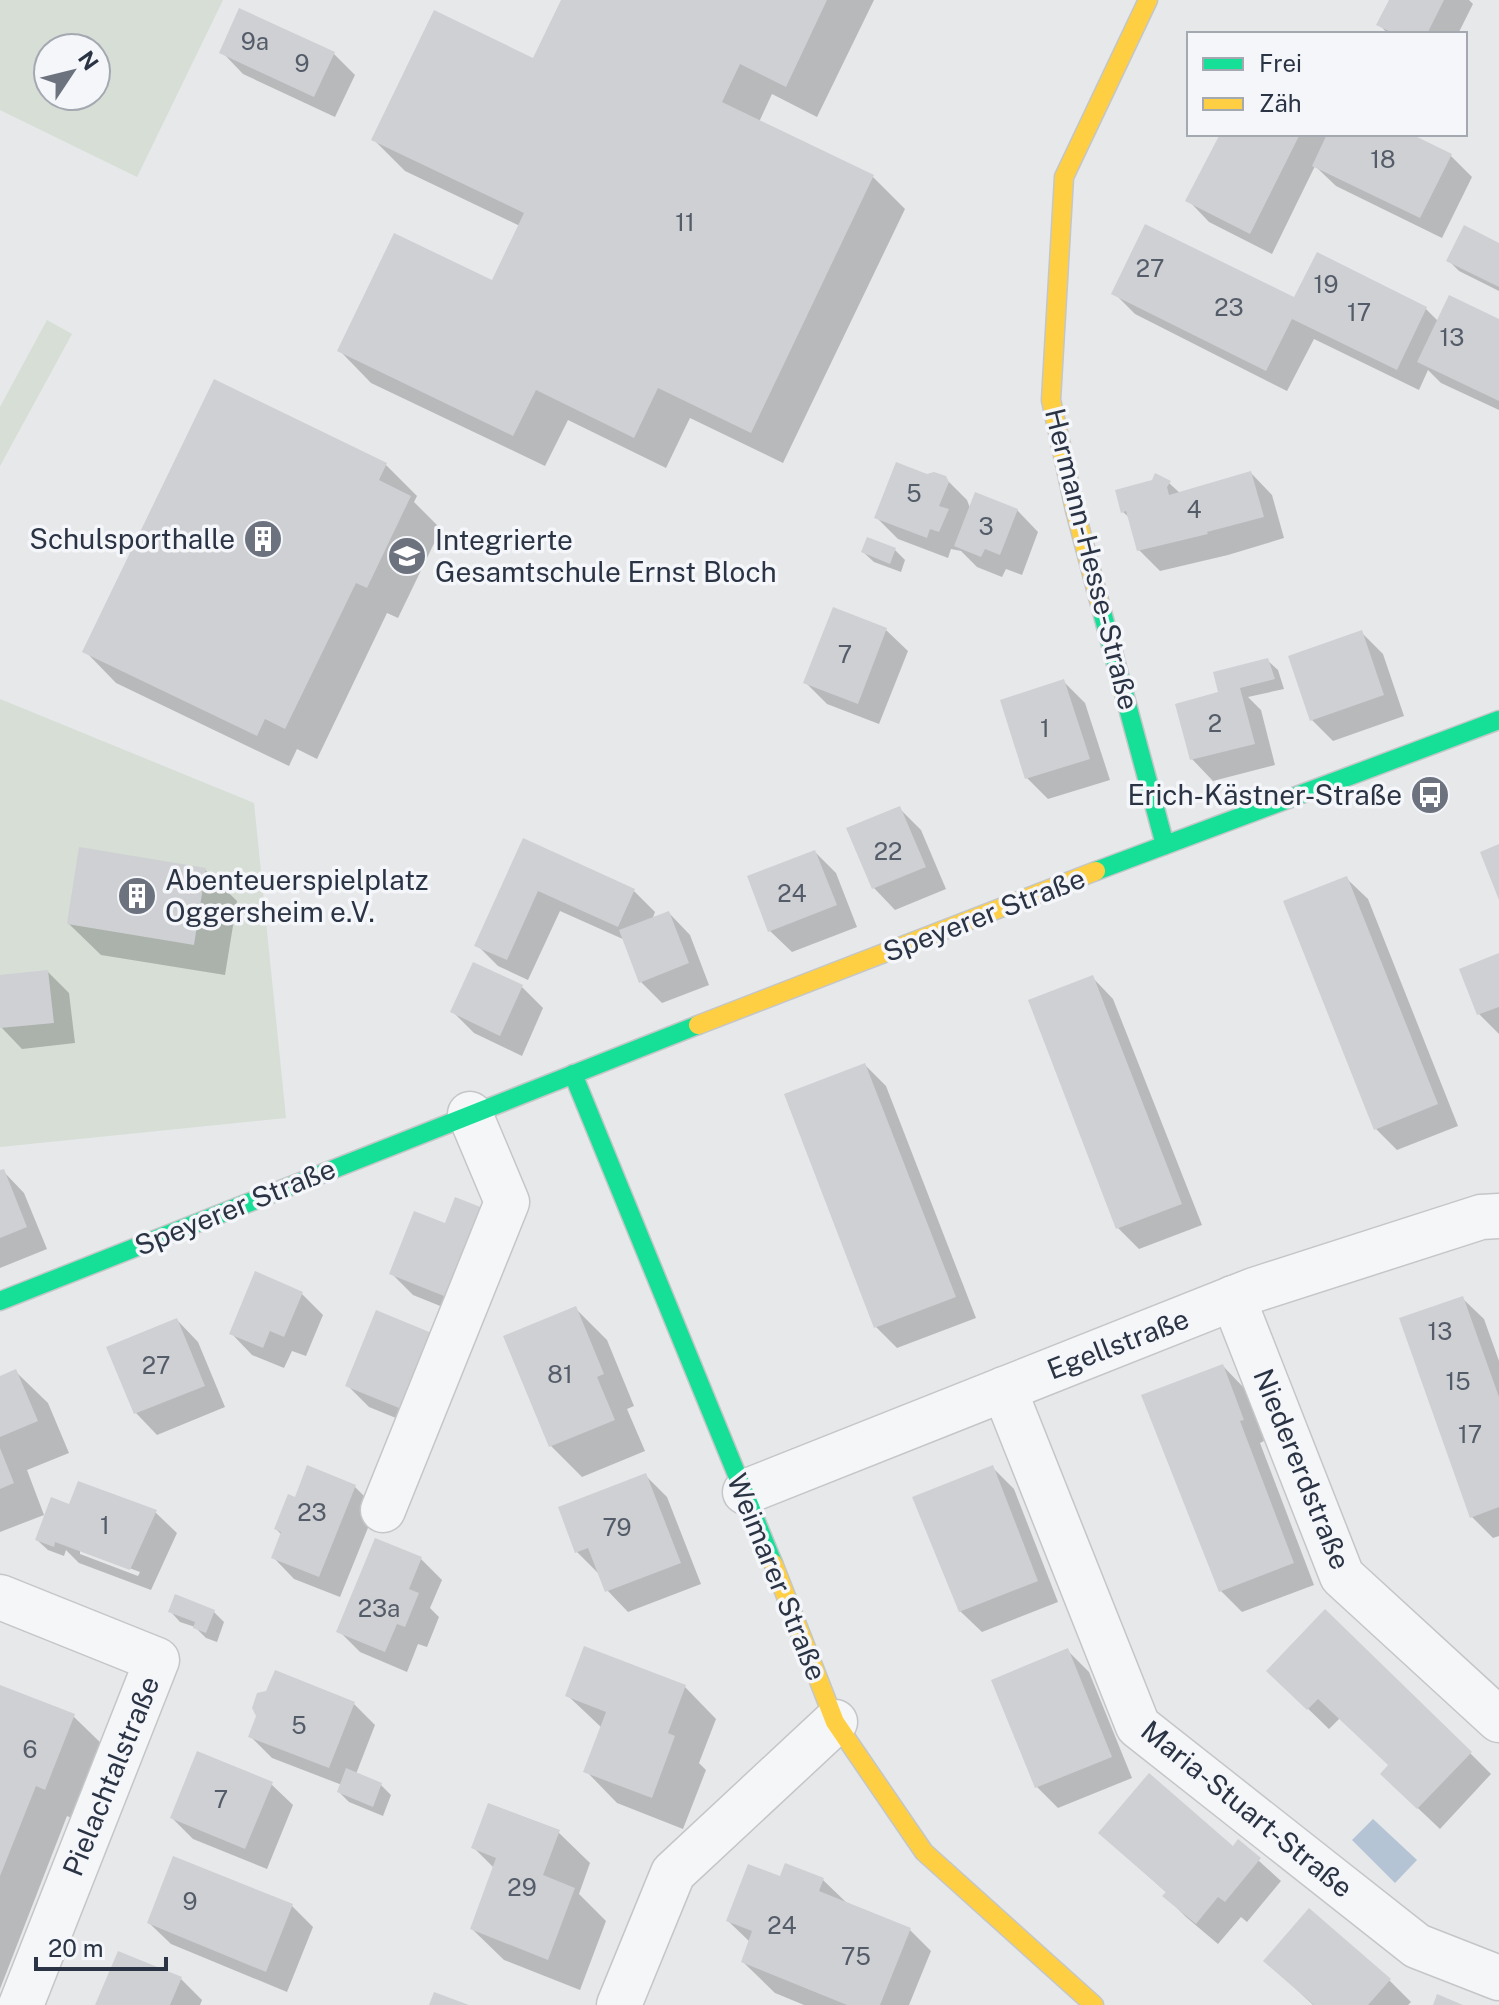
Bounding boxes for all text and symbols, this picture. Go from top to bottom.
house number: 9a [241,27,269,55]
north arrow [32,32,112,112]
legend [1187,32,1467,136]
text: N [73,46,104,75]
house number: 9 [295,49,310,77]
text: Frei [1259,49,1302,77]
text: Zäh [1259,89,1302,117]
house number: 18 [1370,145,1396,173]
house number: 11 [675,208,695,236]
house number: 27 [1136,254,1164,282]
house number: 19 [1314,270,1338,298]
house number: 23 [1214,293,1244,321]
house number: 17 [1347,298,1371,326]
house number: 13 [1440,323,1464,351]
street label: Hermann-Hesse-Straße [1039,405,1146,713]
house number: 5 [906,479,922,507]
house number: 4 [1186,495,1202,523]
house number: 3 [978,512,994,540]
building icon: Schulsporthalle [242,518,284,560]
place label: Schulsporthalle [29,522,235,555]
place label: Integrierte Gesamtschule Ernst Bloch [435,523,777,588]
school or university icon: Integrierte Gesamtschule Ernst Bloch [386,535,428,577]
house number: 7 [838,640,852,668]
house number: 2 [1208,709,1222,737]
house number: 1 [1040,714,1050,742]
bus stop icon: Erich-Kästner-Straße [1409,774,1451,816]
place label: Erich-Kästner-Straße [1127,778,1402,811]
house number: 22 [874,837,902,865]
street label: Speyerer Straße [878,861,1089,968]
place label: Abenteuerspielplatz Oggersheim e.V. [165,863,428,928]
building icon: Abenteuerspielplatz Oggersheim e.V. [116,875,158,917]
house number: 24 [777,879,807,907]
street label: Speyerer Straße [130,1151,340,1262]
street label: Egellstraße [1042,1301,1193,1386]
house number: 13 [1428,1317,1452,1345]
house number: 27 [142,1351,170,1379]
house number: 81 [547,1360,573,1388]
street label: Niedererdstraße [1247,1364,1358,1574]
house number: 15 [1445,1367,1471,1395]
house number: 17 [1458,1420,1482,1448]
street label: Weimarer Straße [721,1469,834,1685]
house number: 23 [297,1498,327,1526]
house number: 1 [100,1511,110,1539]
house number: 79 [603,1513,631,1541]
house number: 23a [358,1594,400,1622]
street label: Pielachtalstraße [55,1671,166,1880]
house number: 5 [291,1711,307,1739]
street label: Maria-Stuart-Straße [1135,1713,1360,1904]
house number: 6 [23,1735,37,1763]
house number: 7 [214,1785,228,1813]
house number: 29 [507,1873,537,1901]
house number: 9 [183,1887,198,1915]
house number: 24 [767,1911,797,1939]
scale bar [36,1921,166,1971]
text: 20 m [48,1934,104,1962]
house number: 75 [841,1942,871,1970]

